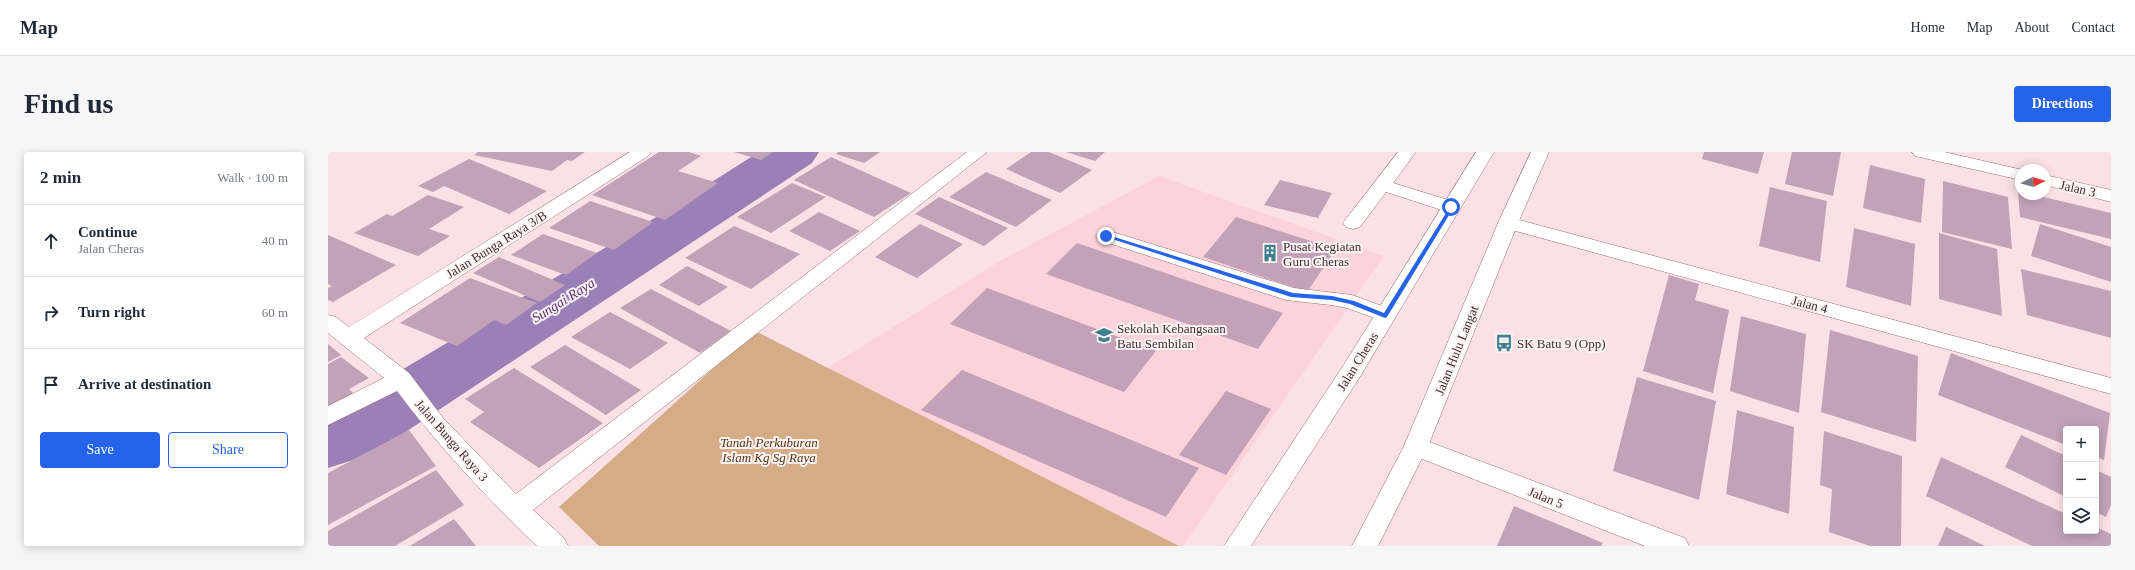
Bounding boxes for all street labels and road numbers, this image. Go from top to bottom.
street label: Jalan 3 [2058,177,2097,200]
street label: Jalan Bunga Raya 3/B [443,207,550,281]
street label: Jalan 4 [1790,293,1830,317]
street label: Jalan Hulu Langat [1432,303,1481,397]
street label: Jalan Cheras [1334,329,1381,393]
street label: Jalan Bunga Raya 3 [412,396,491,484]
street label: Jalan 5 [1526,484,1566,511]

